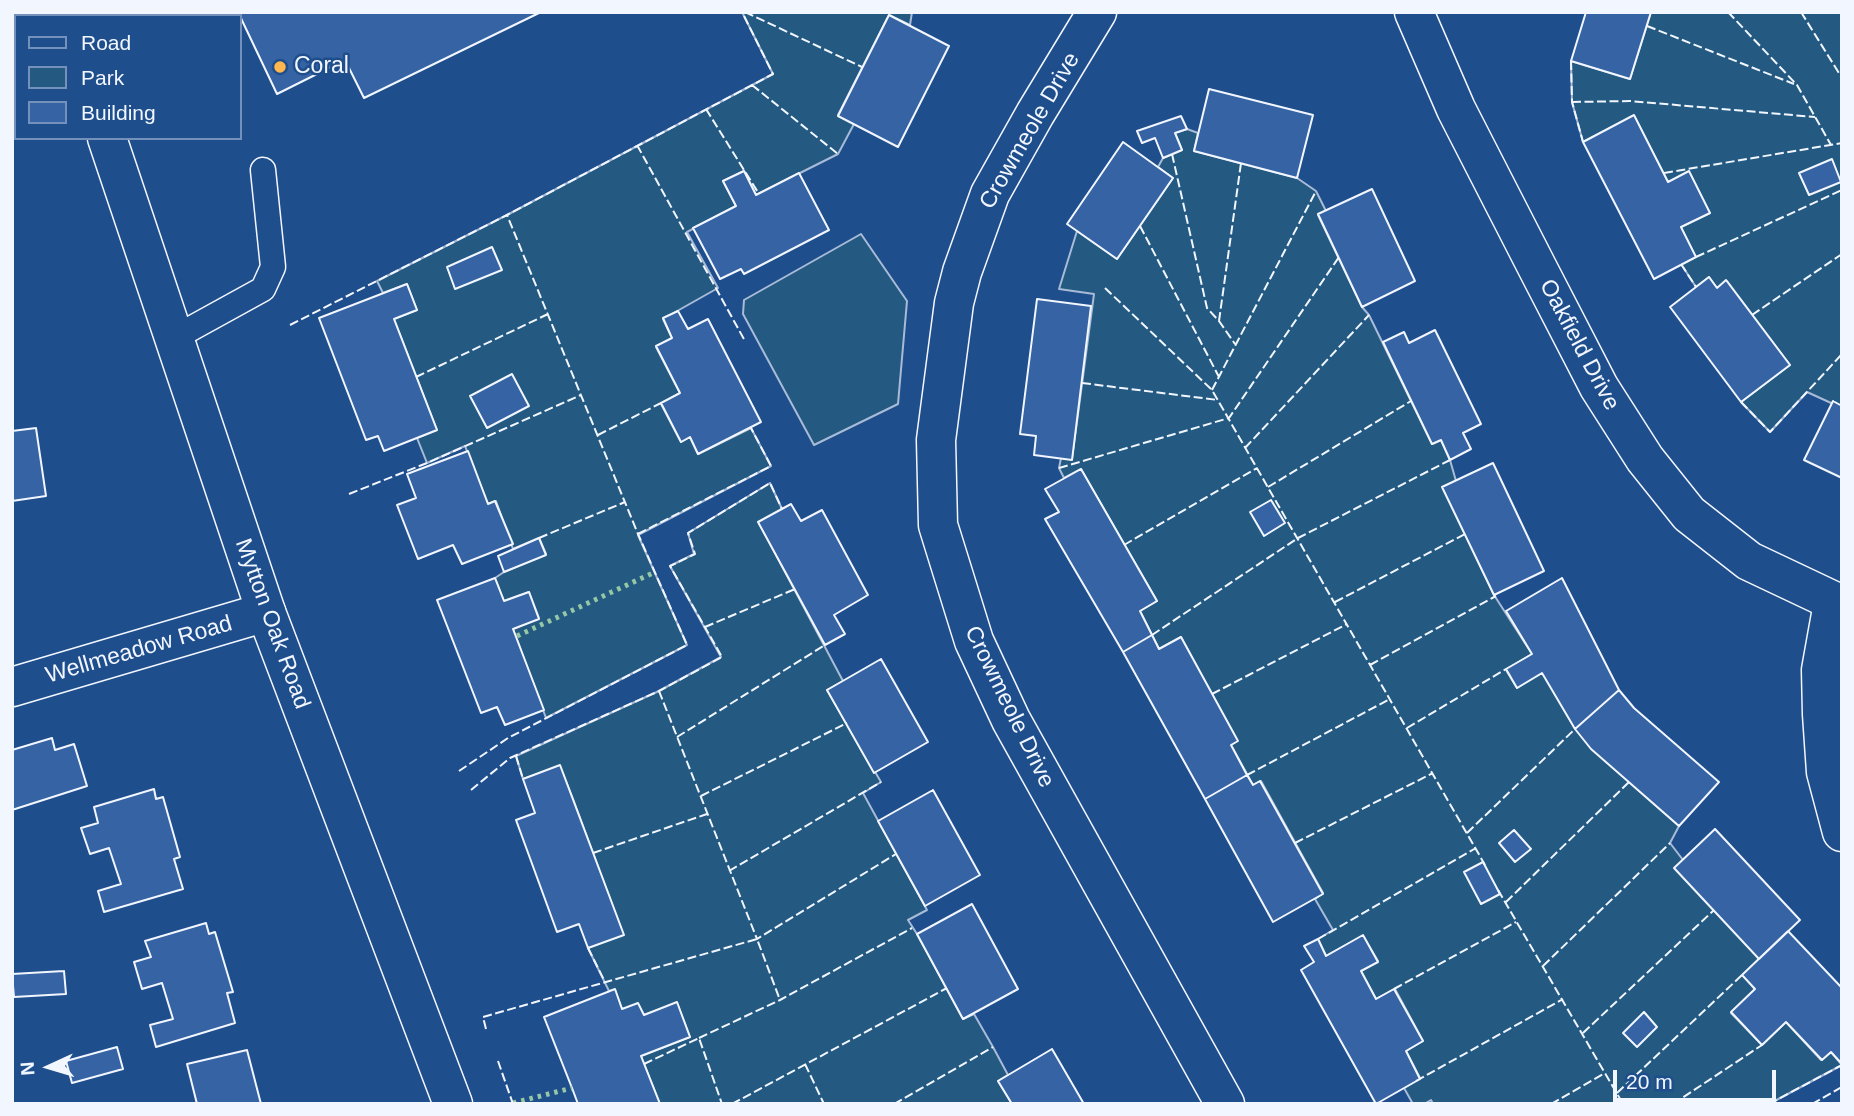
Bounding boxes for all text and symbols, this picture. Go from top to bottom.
legend [14,14,242,140]
text: Road [81,31,131,54]
street label: Crowmeole Drive [974,48,1086,214]
place label: Coral [294,53,349,81]
marker: Coral [272,59,288,75]
text: Park [81,66,124,89]
text: Building [81,101,156,124]
street label: Oakfield Drive [1533,275,1625,415]
street label: Mytton Oak Road [228,535,316,713]
street label: Wellmeadow Road [43,610,235,690]
street label: Crowmeole Drive [958,622,1060,792]
north arrow [14,1032,84,1102]
scale bar [1616,1056,1779,1100]
text: N [17,1061,39,1076]
text: 20 m [1626,1070,1673,1093]

